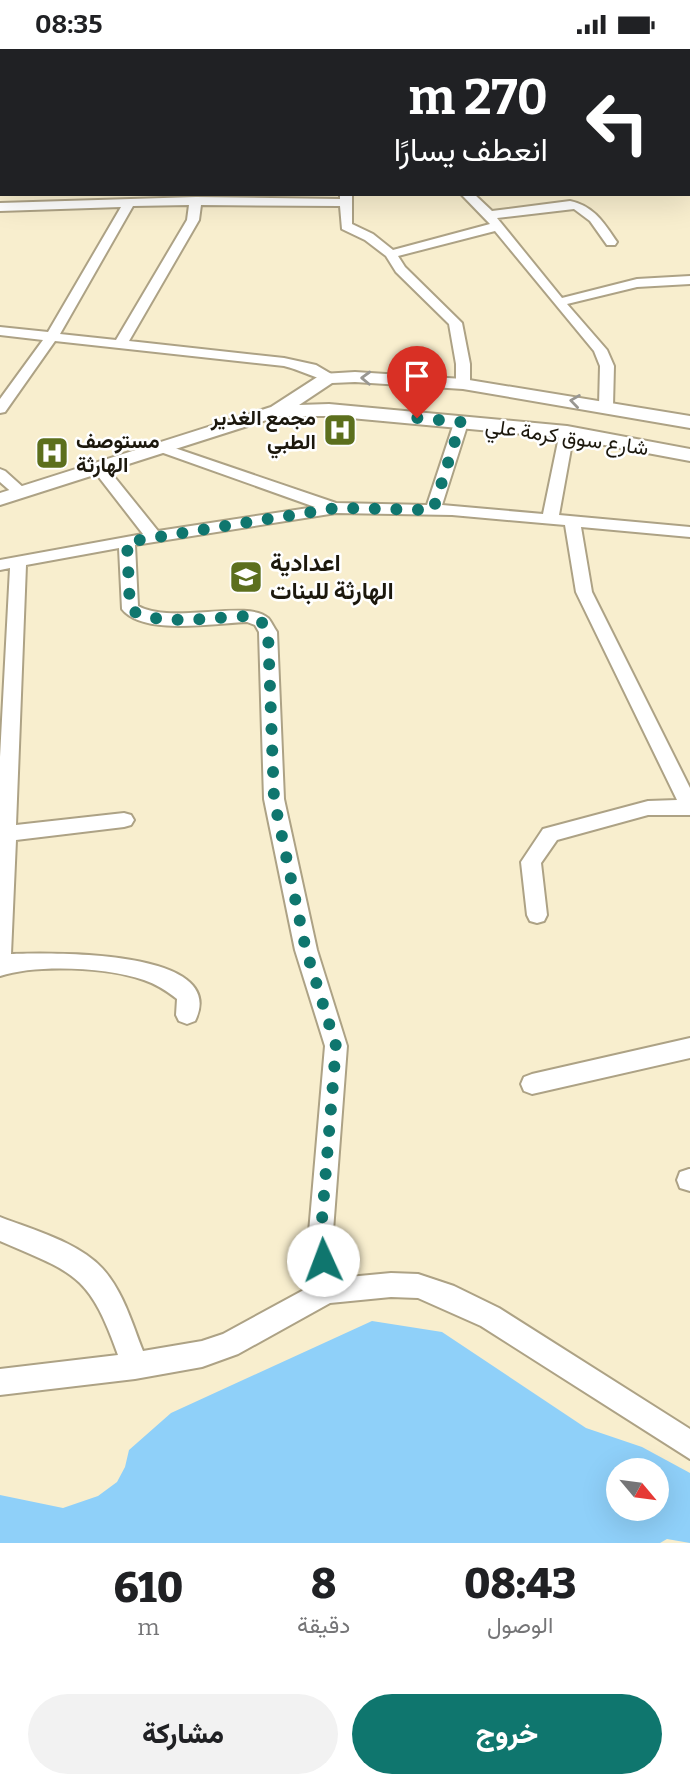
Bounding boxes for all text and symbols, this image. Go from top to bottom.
text: 08:35 [35,9,102,40]
text: 270 m [408,68,548,127]
icon: left [572,77,663,168]
text: انعطف يسارًا [394,131,548,169]
pin [387,346,447,418]
icon: arrive [398,357,436,395]
one-way arrow [360,370,371,385]
one-way arrow [569,394,580,409]
place label: مجمع الغدير الطبي [210,405,316,459]
hospital icon: مجمع الغدير الطبي [321,411,359,449]
street label: شارع سوق كرمة علي [483,413,650,465]
place label: مستوصف الهارثة [76,428,160,478]
hospital icon: مستوصف الهارثة [33,434,71,472]
place label: اعدادية الهارثة للبنات [270,549,394,606]
school or university icon: اعدادية الهارثة للبنات [227,558,265,596]
position arrow [286,1223,360,1297]
north arrow [606,1458,668,1521]
map controls [606,1458,669,1521]
text: 8 [311,1559,336,1609]
text: 08:43 [464,1559,576,1609]
text: 610 [114,1563,183,1613]
text: دقيقة [297,1611,350,1639]
text: الوصول [487,1611,553,1639]
text: m [138,1613,159,1641]
button: مشاركة [28,1694,338,1774]
button: خروج [352,1694,662,1774]

